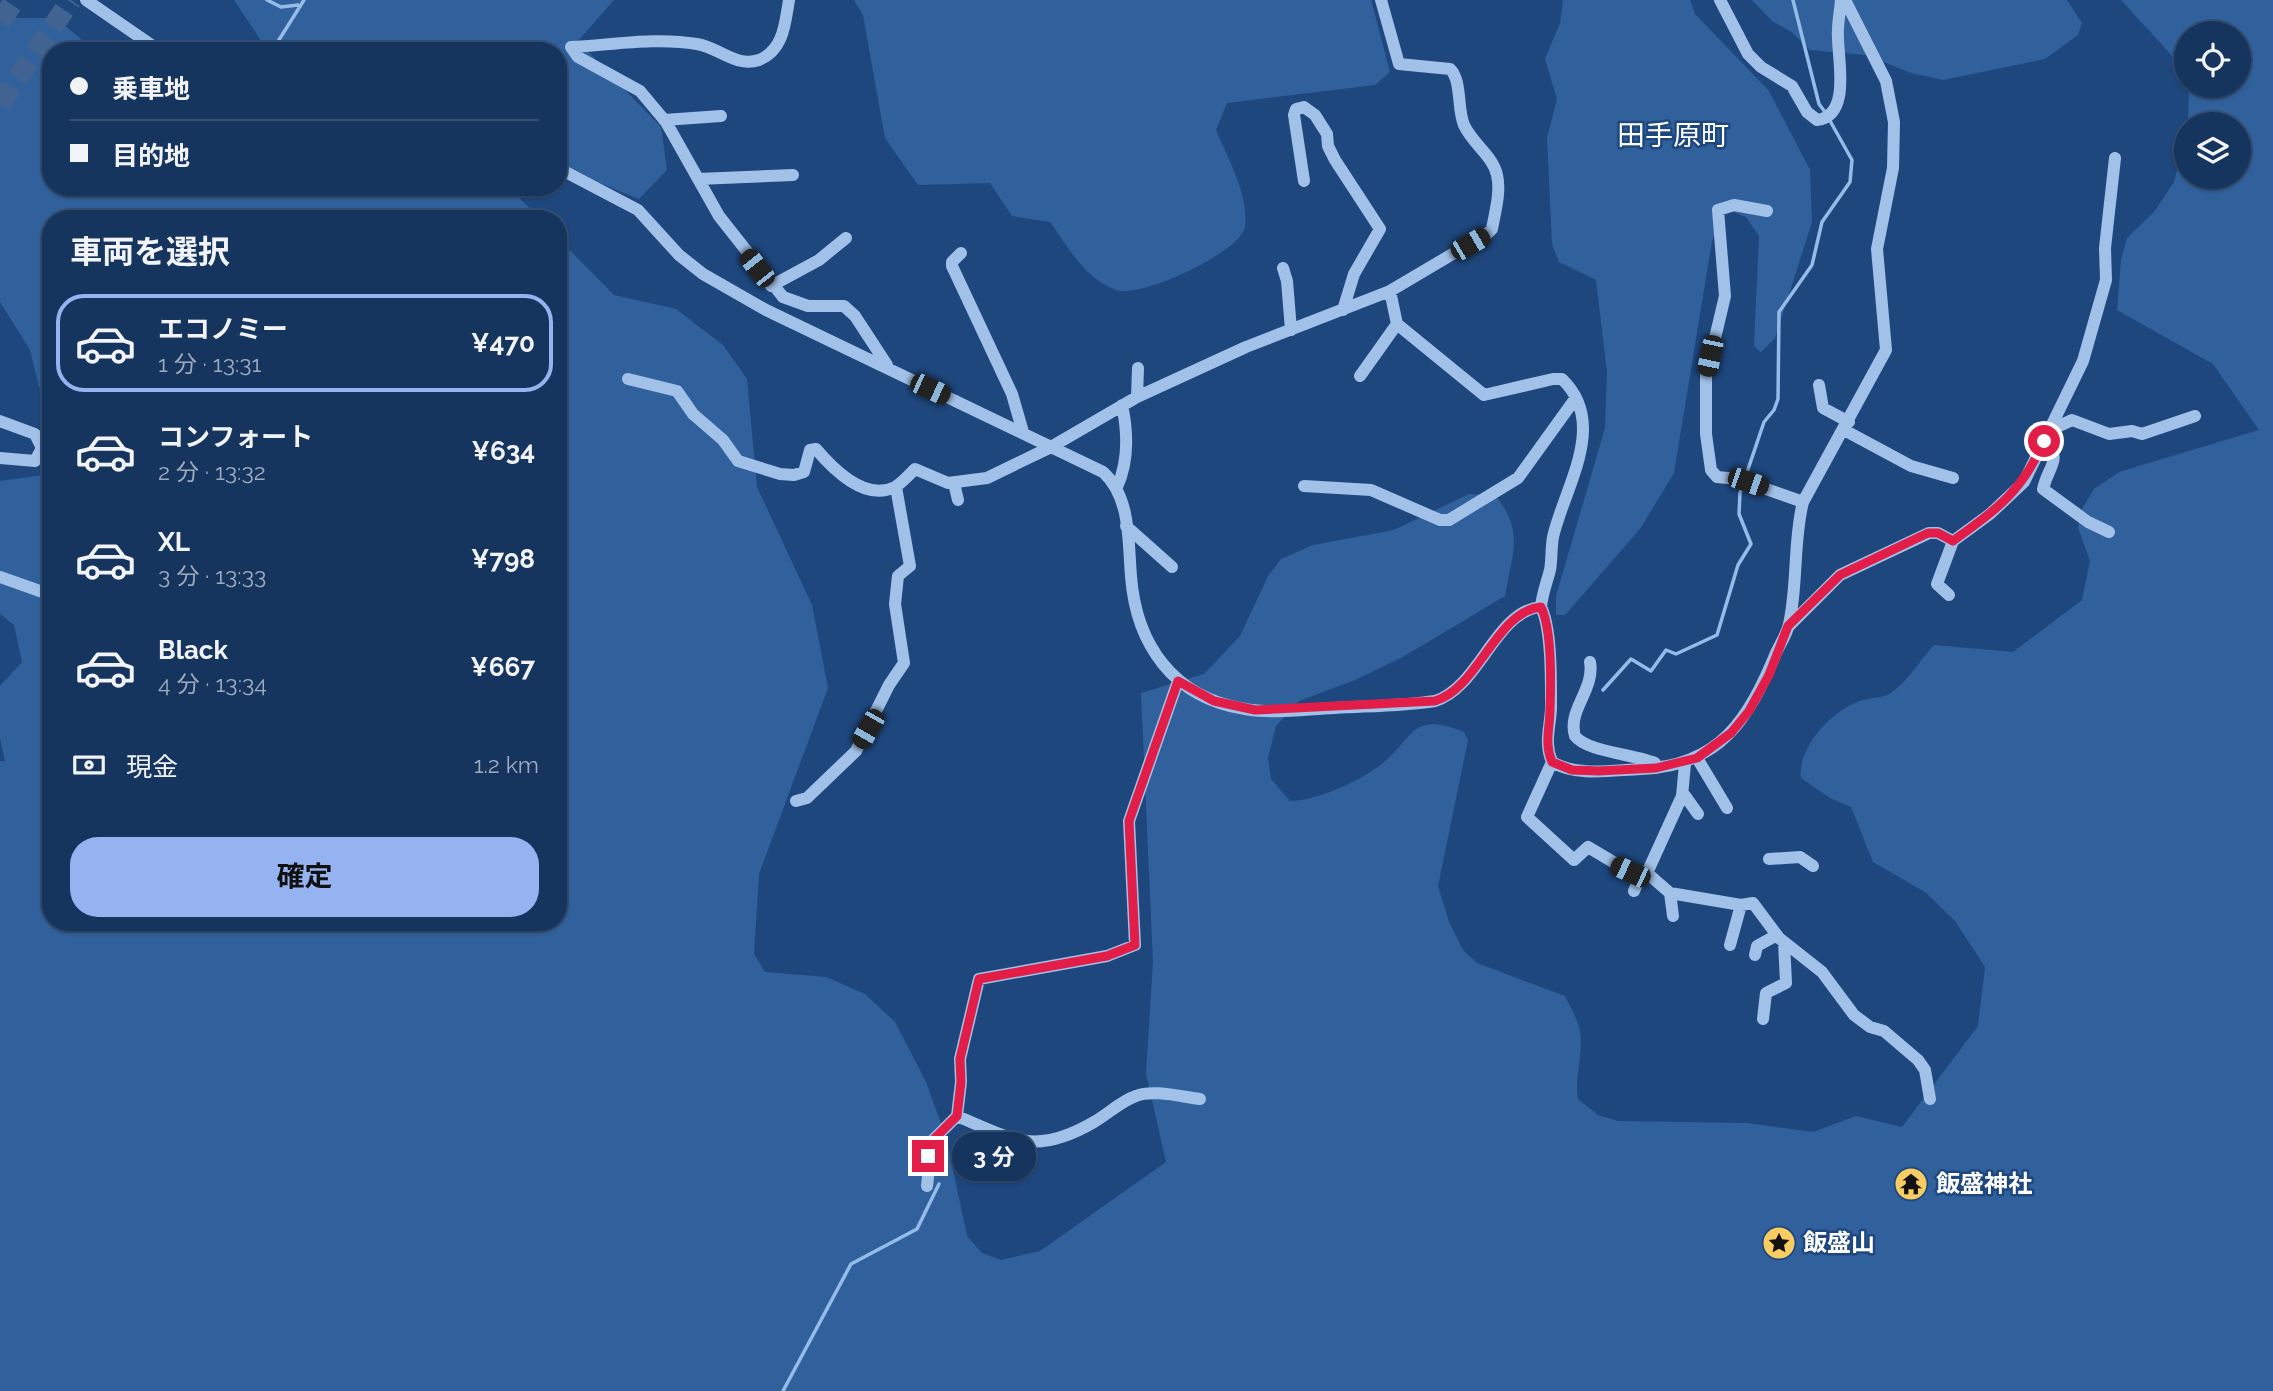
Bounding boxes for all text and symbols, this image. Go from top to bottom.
map controls [2174,21,2251,189]
button: locate [2174,21,2251,98]
text: 乗車地 [112,74,190,104]
button: layers [2174,112,2251,189]
district label: 田手原町 [1617,119,1729,152]
text: 目的地 [112,141,190,171]
car [1447,224,1494,264]
text: 車両を選択 [70,233,230,270]
car [736,245,779,291]
icon: car [74,312,137,375]
text: エコノミー [158,314,288,344]
text: ¥470 [471,328,535,358]
car [1696,333,1725,379]
text: 1 分 · 13:31 [158,350,261,377]
car [907,371,954,407]
icon: car [74,420,137,483]
text: コンフォート [158,422,313,452]
route start [2028,425,2060,457]
text: ¥634 [471,436,535,466]
text: 2 分 · 13:32 [158,458,266,485]
car [1725,465,1772,499]
text: XL [158,527,190,557]
icon: car [74,528,137,591]
text: ¥798 [471,544,535,574]
text: 3 分 · 13:33 [158,562,266,589]
text: Black [158,635,228,665]
icon: car [74,636,137,699]
text: ¥667 [470,652,535,682]
text: 4 分 · 13:34 [158,670,267,697]
car [849,706,888,752]
icon: cash [70,746,108,784]
text: 1.2 km [474,751,539,778]
text: 現金 [126,752,178,782]
button: 確定 [70,837,539,917]
car [1607,854,1654,890]
callout: 3 分 [953,1132,1036,1180]
route end [912,1140,944,1172]
text: 3 分 [973,1143,1015,1170]
temple icon: 飯盛神社 [1892,1165,1930,1203]
place label: 飯盛神社 [1936,1169,2032,1198]
place icon: 飯盛山 [1760,1224,1798,1262]
place label: 飯盛山 [1803,1228,1875,1257]

